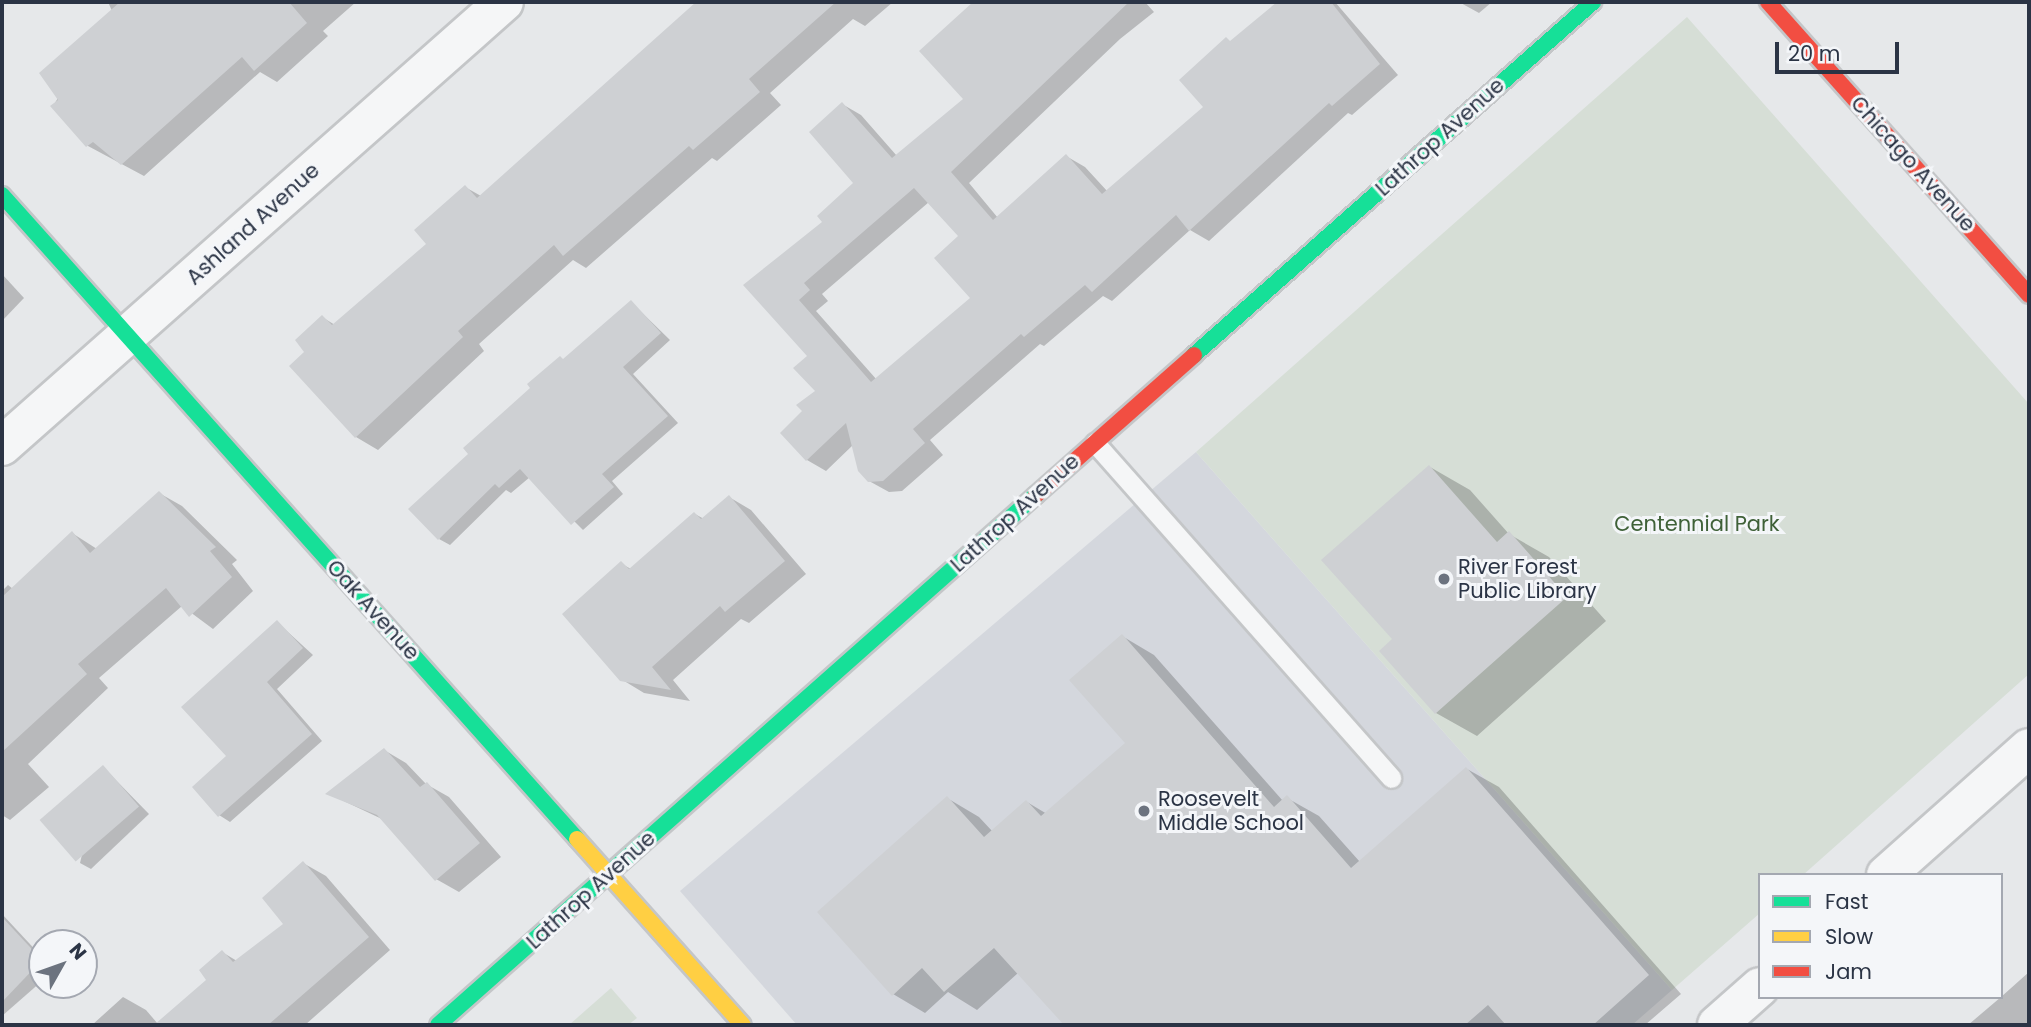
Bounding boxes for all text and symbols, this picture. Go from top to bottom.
scale bar [1779,28,1903,72]
text: 20 m [1788,39,1841,68]
street label: Lathrop Avenue [1371,73,1509,201]
street label: Chicago Avenue [1845,91,1981,237]
street label: Ashland Avenue [181,158,325,290]
street label: Lathrop Avenue [946,449,1084,577]
park label: Centennial Park [1614,511,1780,537]
place label: River Forest Public Library [1458,554,1597,604]
street label: Oak Avenue [321,555,425,665]
marker: River Forest Public Library [1436,571,1452,587]
place label: Roosevelt Middle School [1158,786,1304,836]
marker: Roosevelt Middle School [1136,803,1152,819]
street label: Lathrop Avenue [522,826,660,954]
legend [1758,873,2003,999]
text: Fast [1825,887,1868,916]
text: Slow [1825,922,1873,951]
north arrow [28,929,98,999]
text: N [63,937,93,966]
text: Jam [1825,957,1872,986]

